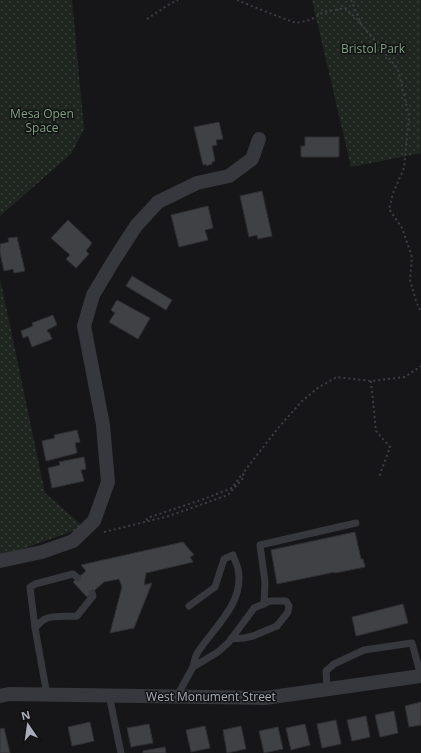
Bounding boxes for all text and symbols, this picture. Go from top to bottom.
park label: Bristol Park [341,40,406,57]
park label: Mesa Open Space [10,105,74,136]
street label: West Monument Street [146,688,276,705]
north arrow [8,705,48,745]
text: N [20,706,32,723]

